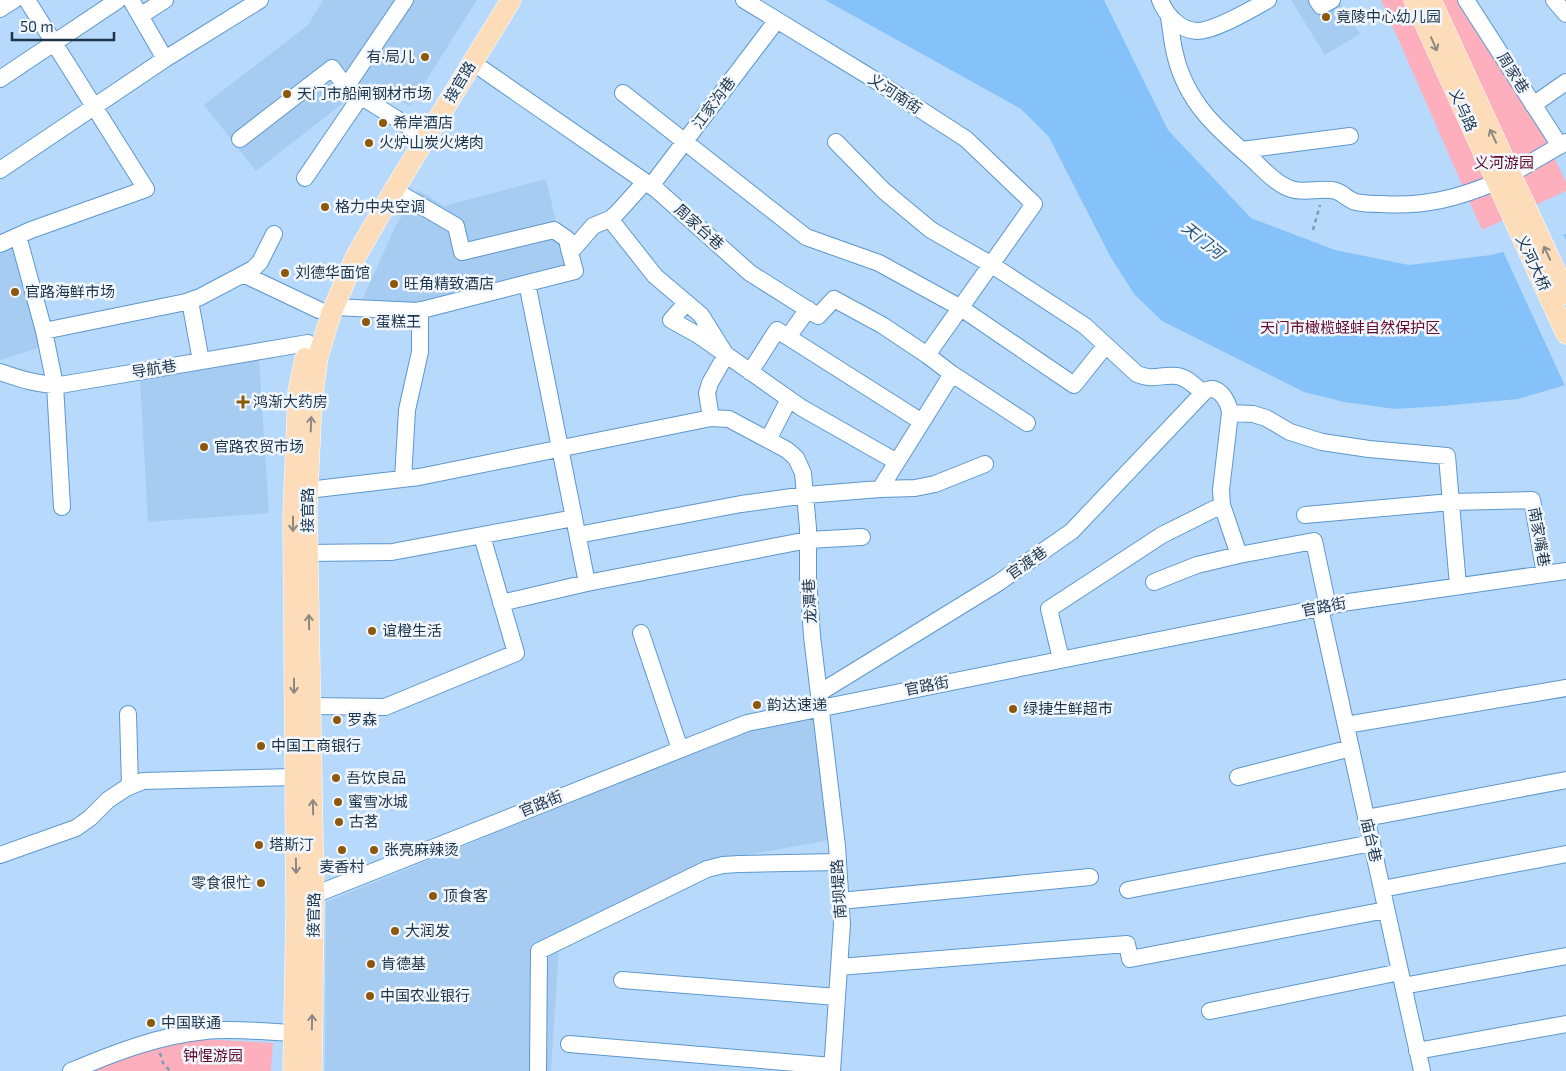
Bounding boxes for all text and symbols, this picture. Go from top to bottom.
place label: 竟陵中心幼儿园 [1336,7,1441,25]
scale bar [12,10,115,42]
marker: 竟陵中心幼儿园 [1320,11,1332,23]
text: 50 m [20,17,54,35]
one-way arrow [1429,36,1439,51]
place label: 有·局儿 [366,47,415,65]
street label: 周家巷 [1494,49,1533,96]
marker: 有·局儿 [419,51,431,63]
street label: 接官路 [440,58,478,105]
street label: 义河南街 [865,69,926,117]
street label: 江家沟巷 [688,73,738,132]
place label: 天门市船闸钢材市场 [297,84,432,102]
street label: 义乌路 [1447,85,1481,134]
marker: 天门市船闸钢材市场 [281,88,293,100]
place label: 希岸酒店 [393,113,453,131]
marker: 希岸酒店 [377,117,389,129]
one-way arrow [1488,129,1497,144]
place label: 火炉山炭火烤肉 [379,133,484,151]
marker: 火炉山炭火烤肉 [363,137,375,149]
park label: 义河游园 [1474,153,1534,171]
place label: 格力中央空调 [335,197,425,215]
street label: 周家台巷 [671,199,728,253]
marker: 格力中央空调 [319,201,331,213]
water label: 天门河 [1179,217,1230,264]
street label: 义河大桥 [1513,232,1555,294]
one-way arrow [1542,246,1551,261]
place label: 刘德华面馆 [295,263,370,281]
marker: 刘德华面馆 [279,267,291,279]
place label: 旺角精致酒店 [404,274,494,292]
marker: 旺角精致酒店 [388,278,400,290]
place label: 官路海鲜市场 [25,282,115,300]
marker: 官路海鲜市场 [9,286,21,298]
place label: 蛋糕王 [376,312,421,330]
marker: 蛋糕王 [360,316,372,328]
park label: 天门市橄榄蛏蚌自然保护区 [1260,318,1440,336]
street label: 导航巷 [130,356,177,380]
place label: 鸿渐大药房 [253,392,328,410]
marker: 鸿渐大药房 [237,396,249,408]
one-way arrow [306,417,315,433]
place label: 官路农贸市场 [214,437,304,455]
marker: 官路农贸市场 [198,441,210,453]
street label: 接官路 [298,487,316,533]
street label: 南家嘴巷 [1526,506,1554,568]
one-way arrow [288,515,298,531]
street label: 官渡巷 [1003,542,1050,582]
street label: 龙潭巷 [799,578,819,624]
street label: 官路街 [1300,593,1348,619]
one-way arrow [305,614,314,630]
place label: 谊橙生活 [382,621,442,639]
marker: 谊橙生活 [366,625,378,637]
street label: 官路街 [903,672,951,698]
one-way arrow [289,678,299,694]
place label: 韵达速递 [767,695,827,713]
marker: 韵达速递 [751,699,763,711]
place label: 绿捷生鲜超市 [1023,699,1113,717]
marker: 绿捷生鲜超市 [1007,703,1019,715]
place label: 罗森 [347,710,377,728]
marker: 罗森 [331,714,343,726]
place label: 中国工商银行 [271,736,361,754]
marker: 中国工商银行 [255,740,267,752]
place label: 吾饮良品 [346,768,406,786]
marker: 吾饮良品 [330,772,342,784]
street label: 官路街 [516,786,565,820]
place label: 蜜雪冰城 [348,792,408,810]
marker: 蜜雪冰城 [332,796,344,808]
one-way arrow [308,800,318,816]
place label: 古茗 [349,812,379,830]
marker: 古茗 [333,816,345,828]
street label: 庙台巷 [1358,816,1386,864]
place label: 塔斯汀 [269,835,314,853]
marker: 塔斯汀 [253,839,265,851]
place label: 张亮麻辣烫 [384,840,459,858]
marker: 麦香村 [336,844,348,856]
marker: 张亮麻辣烫 [368,844,380,856]
place label: 麦香村 [319,857,365,875]
one-way arrow [291,858,301,874]
street label: 南坝堤路 [827,859,849,920]
place label: 零食很忙 [191,873,251,891]
marker: 零食很忙 [255,877,267,889]
place label: 顶食客 [443,886,488,904]
marker: 顶食客 [427,890,439,902]
street label: 接官路 [304,892,322,938]
place label: 大润发 [405,921,450,939]
marker: 大润发 [389,925,401,937]
place label: 肯德基 [381,954,426,972]
marker: 肯德基 [365,958,377,970]
place label: 中国农业银行 [380,986,470,1004]
marker: 中国农业银行 [364,990,376,1002]
place label: 中国联通 [161,1013,221,1031]
one-way arrow [307,1015,317,1031]
marker: 中国联通 [145,1017,157,1029]
park label: 钟惺游园 [183,1046,243,1064]

